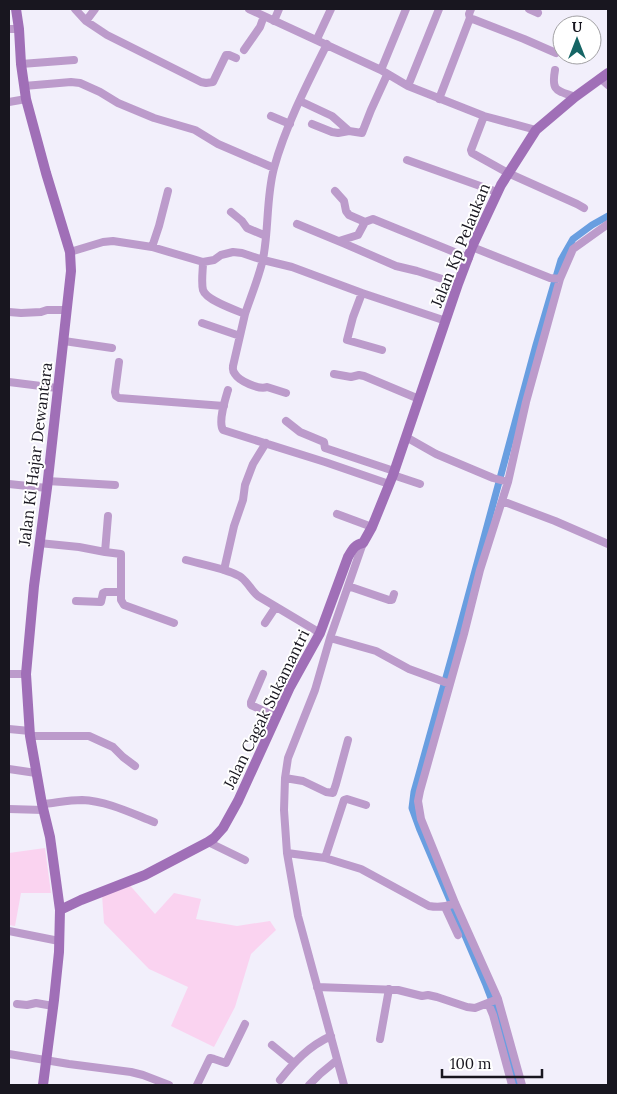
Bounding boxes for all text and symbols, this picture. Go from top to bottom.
north arrow [552,15,602,65]
text: U [572,18,583,36]
street label: Jalan Kp Pelaukan [426,180,494,311]
street label: Jalan Ki Hajar Dewantara [14,361,56,548]
street label: Jalan Cagak Sukamantri [218,626,313,793]
scale bar [442,1046,542,1078]
text: 100 m [450,1054,491,1073]

